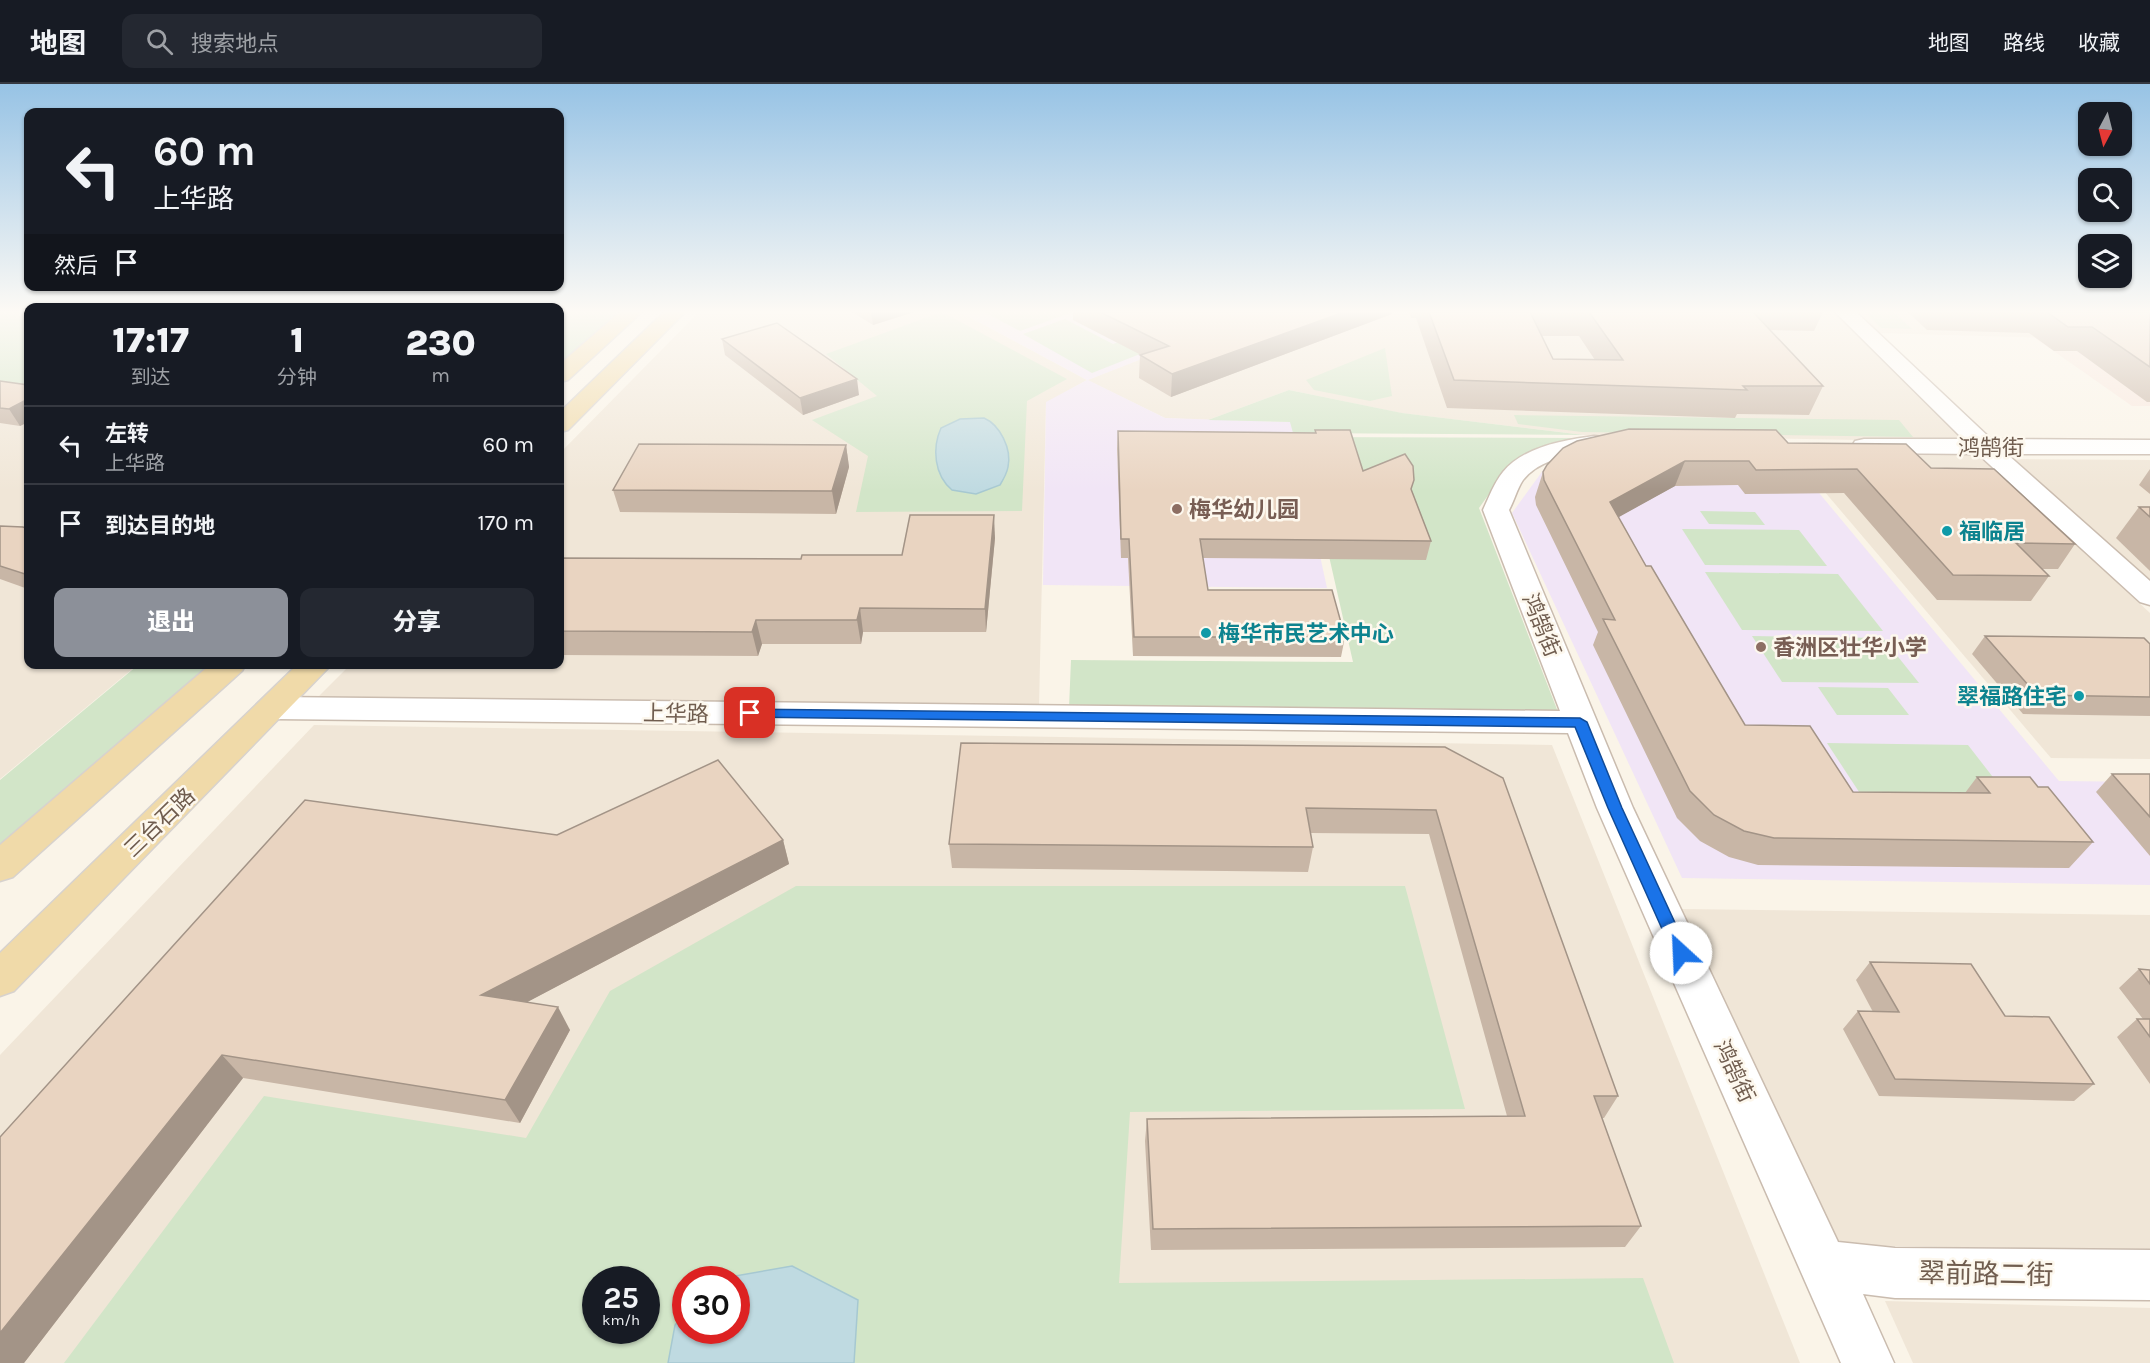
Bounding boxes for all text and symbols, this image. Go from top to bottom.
search box [122,14,542,68]
icon: search [143,25,176,58]
text: 地图 [30,27,86,60]
text: 搜索地点 [191,31,279,57]
text: 地图 [1928,31,1970,55]
text: 路线 [2003,31,2045,55]
text: 收藏 [2078,31,2120,55]
north arrow [2078,102,2132,156]
map controls [2078,102,2132,288]
text: 60 m [153,126,256,176]
icon: left [54,132,132,210]
button: search [2078,168,2132,222]
text: 上华路 [153,183,234,215]
button: layers [2078,234,2132,288]
icon: arrive [110,246,143,279]
text: 然后 [54,253,98,279]
text: 17:17 [112,319,189,361]
text: 1 [290,319,304,361]
text: 230 [405,322,476,364]
text: m [431,364,450,387]
text: 到达 [131,366,171,389]
text: 分钟 [277,366,317,389]
text: 左转 [105,421,149,447]
icon: left [54,429,87,462]
text: 60 m [483,432,534,458]
street label: 鸿鹄街 [1958,435,2024,461]
text: 上华路 [105,452,165,475]
place label: 梅华幼儿园 [1189,497,1299,523]
marker: 梅华幼儿园 [1170,502,1184,516]
icon: arrive [54,507,87,540]
text: 170 m [478,510,534,536]
text: 到达目的地 [105,513,215,539]
place label: 福临居 [1959,519,2025,545]
marker: 福临居 [1940,524,1954,538]
button: 退出 [54,588,288,657]
button: 分享 [300,588,534,657]
street label: 鸿鹄街 [1517,590,1565,661]
place label: 梅华市民艺术中心 [1218,621,1394,647]
marker: 梅华市民艺术中心 [1199,626,1213,640]
place label: 香洲区壮华小学 [1773,635,1927,661]
marker: 香洲区壮华小学 [1754,640,1768,654]
place label: 翠福路住宅 [1957,684,2067,710]
pin [724,687,775,738]
marker: 翠福路住宅 [2072,689,2086,703]
icon: arrive [733,696,766,729]
street label: 上华路 [643,700,709,728]
street label: 三台石路 [119,783,200,863]
position arrow [1649,921,1713,985]
street label: 鸿鹄街 [1708,1036,1760,1107]
street label: 翠前路二街 [1918,1257,2054,1291]
speed limit sign: 30 [672,1266,750,1344]
text: 25 [603,1280,639,1316]
text: km/h [602,1311,640,1329]

